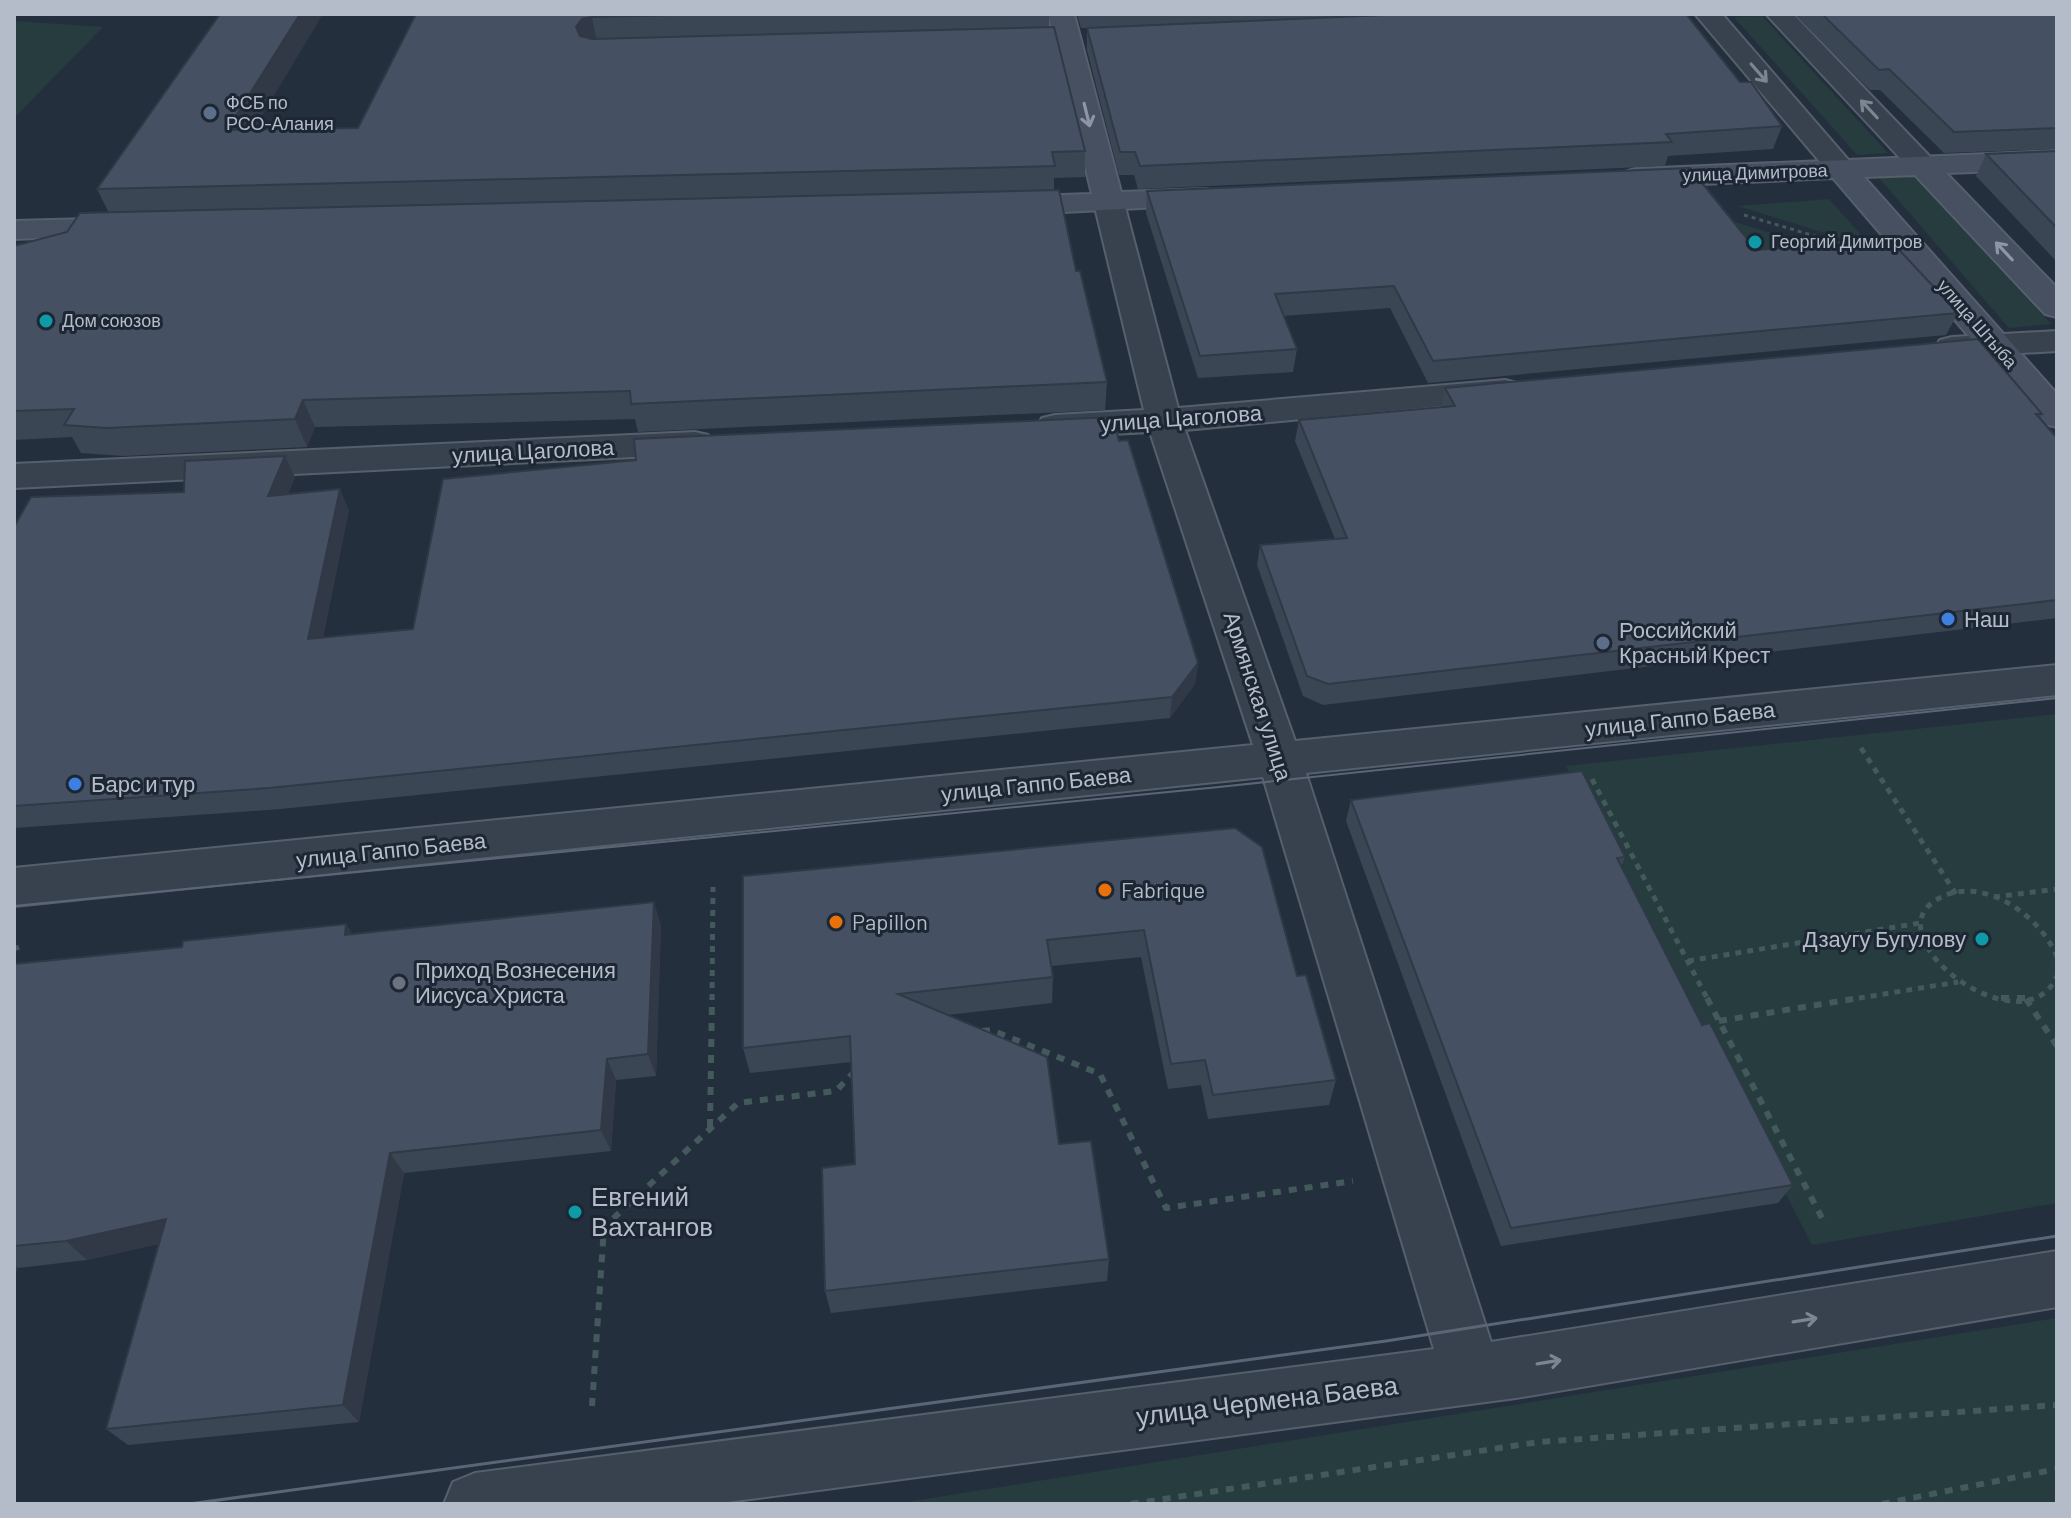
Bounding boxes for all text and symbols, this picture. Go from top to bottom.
one-way arrow [1749,63,1767,83]
place label: ФСБ по РСО-Алания [226,91,334,134]
one-way arrow [1860,100,1879,119]
one-way arrow [1081,102,1096,128]
marker: ФСБ по РСО-Алания [201,104,219,122]
street label: улица Димитрова [1682,158,1829,186]
place label: Георгий Димитров [1771,230,1922,252]
marker: Георгий Димитров [1746,233,1764,251]
one-way arrow [1995,241,2013,261]
street label: улица Штыба [1933,274,2023,373]
place label: Дом союзов [62,309,161,331]
marker: Дом союзов [37,312,55,330]
street label: улица Цаголова [1099,398,1264,437]
street label: улица Цаголова [451,433,615,468]
place label: Наш [1964,605,2010,631]
street label: Армянская улица [1218,608,1299,785]
marker: Наш [1939,610,1957,628]
place label: Российский Красный Крест [1619,616,1770,668]
marker: Российский Красный Крест [1594,634,1612,652]
street label: улица Гаппо Баева [1584,695,1777,742]
street label: улица Гаппо Баева [940,760,1133,807]
place label: Барс и тур [91,770,195,797]
marker: Барс и тур [66,775,84,793]
street label: улица Гаппо Баева [295,826,488,873]
place label: Fabrique [1121,876,1205,902]
marker: Fabrique [1096,881,1114,899]
place label: Papillon [852,908,928,934]
marker: Papillon [827,913,845,931]
place label: Дзаугу Бугулову [1803,925,1966,952]
marker: Дзаугу Бугулову [1973,930,1991,948]
place label: Приход Вознесения Иисуса Христа [415,956,616,1008]
marker: Приход Вознесения Иисуса Христа [390,974,408,992]
place label: Евгений Вахтангов [591,1180,713,1241]
marker: Евгений Вахтангов [566,1203,584,1221]
one-way arrow [1792,1312,1817,1327]
one-way arrow [1535,1354,1561,1369]
street label: улица Чермена Баева [1134,1368,1400,1431]

